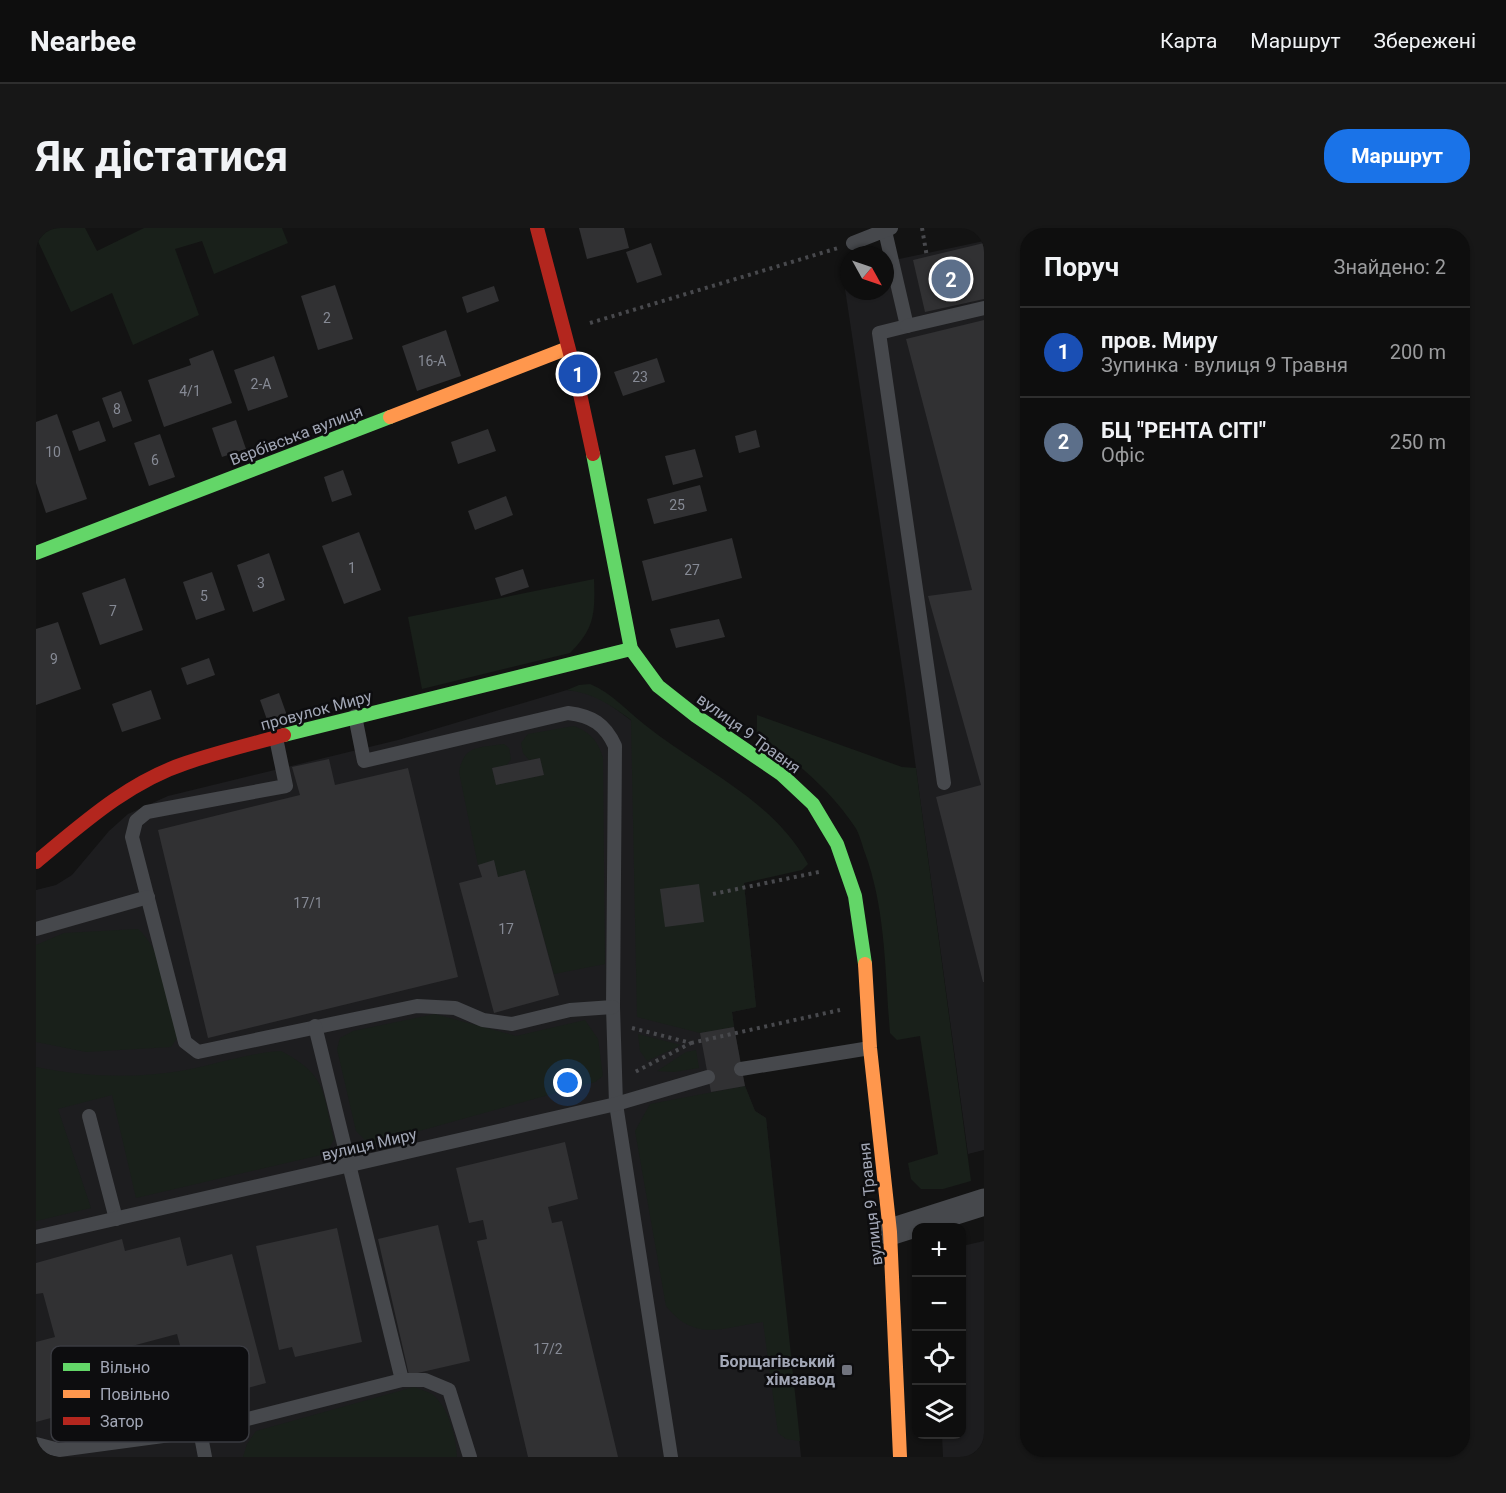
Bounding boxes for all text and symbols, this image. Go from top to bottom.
text: Nearbee [30,25,136,58]
text: Карта [1160,29,1217,53]
text: Маршрут [1250,29,1341,53]
text: Збережені [1374,29,1476,53]
button: Маршрут [1324,129,1470,183]
text: Як дістатися [36,132,288,181]
north arrow [840,246,894,300]
text: Поруч [1044,252,1119,282]
text: Знайдено: 2 [1334,255,1446,279]
pin: 2 [932,256,970,302]
house number: 2 [323,310,331,326]
text: пров. Миру [1101,328,1218,353]
text: 1 [1058,340,1069,364]
text: 200 m [1390,340,1446,364]
pin: 1 [558,352,598,396]
house number: 16-А [418,353,446,369]
text: Зупинка · вулиця 9 Травня [1101,353,1348,377]
house number: 23 [632,369,648,385]
house number: 2-А [251,376,271,392]
house number: 4/1 [179,383,201,399]
house number: 8 [113,401,121,417]
street label: Вербівська вулиця [227,401,365,470]
text: БЦ "РЕНТА СІТІ" [1101,418,1266,443]
text: 2 [1058,430,1069,454]
text: 250 m [1390,430,1446,454]
text: Офіс [1101,443,1145,467]
house number: 10 [45,444,61,460]
house number: 6 [151,452,159,468]
house number: 25 [669,497,685,513]
house number: 1 [348,560,356,576]
house number: 27 [684,562,700,578]
house number: 3 [257,575,265,591]
house number: 5 [200,588,208,604]
house number: 7 [109,603,117,619]
house number: 9 [50,651,58,667]
street label: провулок Миру [258,686,374,734]
street label: вулиця 9 Травня [693,689,804,777]
house number: 17/1 [293,895,323,911]
house number: 17 [498,921,514,937]
your location [553,1068,582,1097]
street label: вулиця Миру [320,1124,419,1165]
street label: вулиця 9 Травня [855,1142,886,1266]
map controls [912,1223,966,1439]
button: + [912,1223,966,1277]
button: − [912,1277,966,1331]
button: locate [912,1331,966,1385]
house number: 17/2 [533,1341,563,1357]
legend [51,1346,249,1442]
place label: Борщагівський хімзавод [720,1352,835,1389]
text: Вільно [100,1358,150,1377]
marker: Борщагівський хімзавод [840,1363,854,1377]
text: Повільно [100,1385,170,1404]
button: layers [912,1385,966,1439]
text: Затор [100,1412,144,1431]

